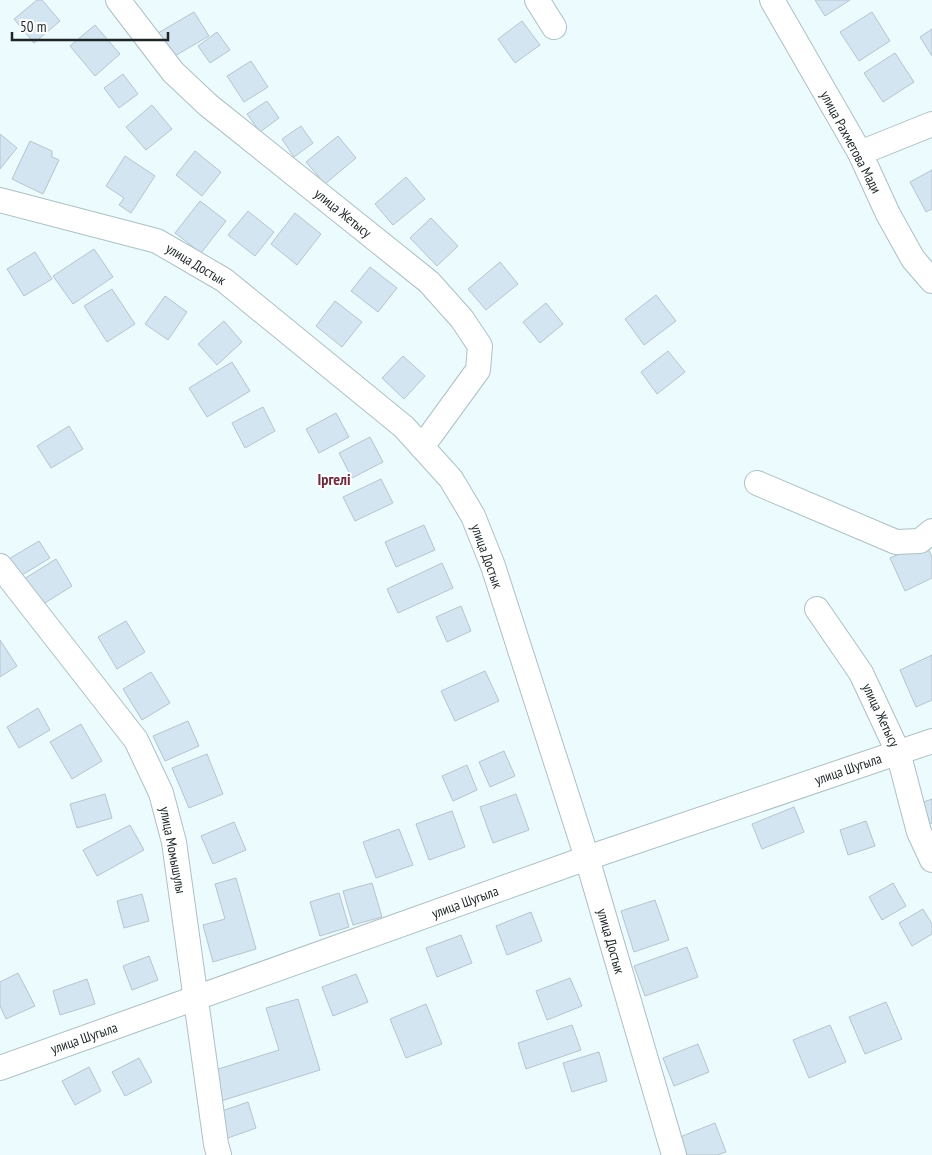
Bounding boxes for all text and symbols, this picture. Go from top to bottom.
scale bar [12,10,169,42]
text: 50 m [20,17,46,36]
street label: улица Рахметова Мади [816,88,886,196]
street label: улица Жетысу [311,185,376,242]
street label: улица Достык [163,239,230,289]
district label: Іргелі [317,469,351,489]
street label: улица Достык [467,521,507,591]
street label: улица Жетысу [858,680,904,750]
street label: улица Шугыла [812,749,884,789]
street label: улица Момышулы [156,805,190,895]
street label: улица Шугыла [429,882,501,922]
street label: улица Достык [593,906,629,976]
street label: улица Шугыла [48,1018,120,1058]

